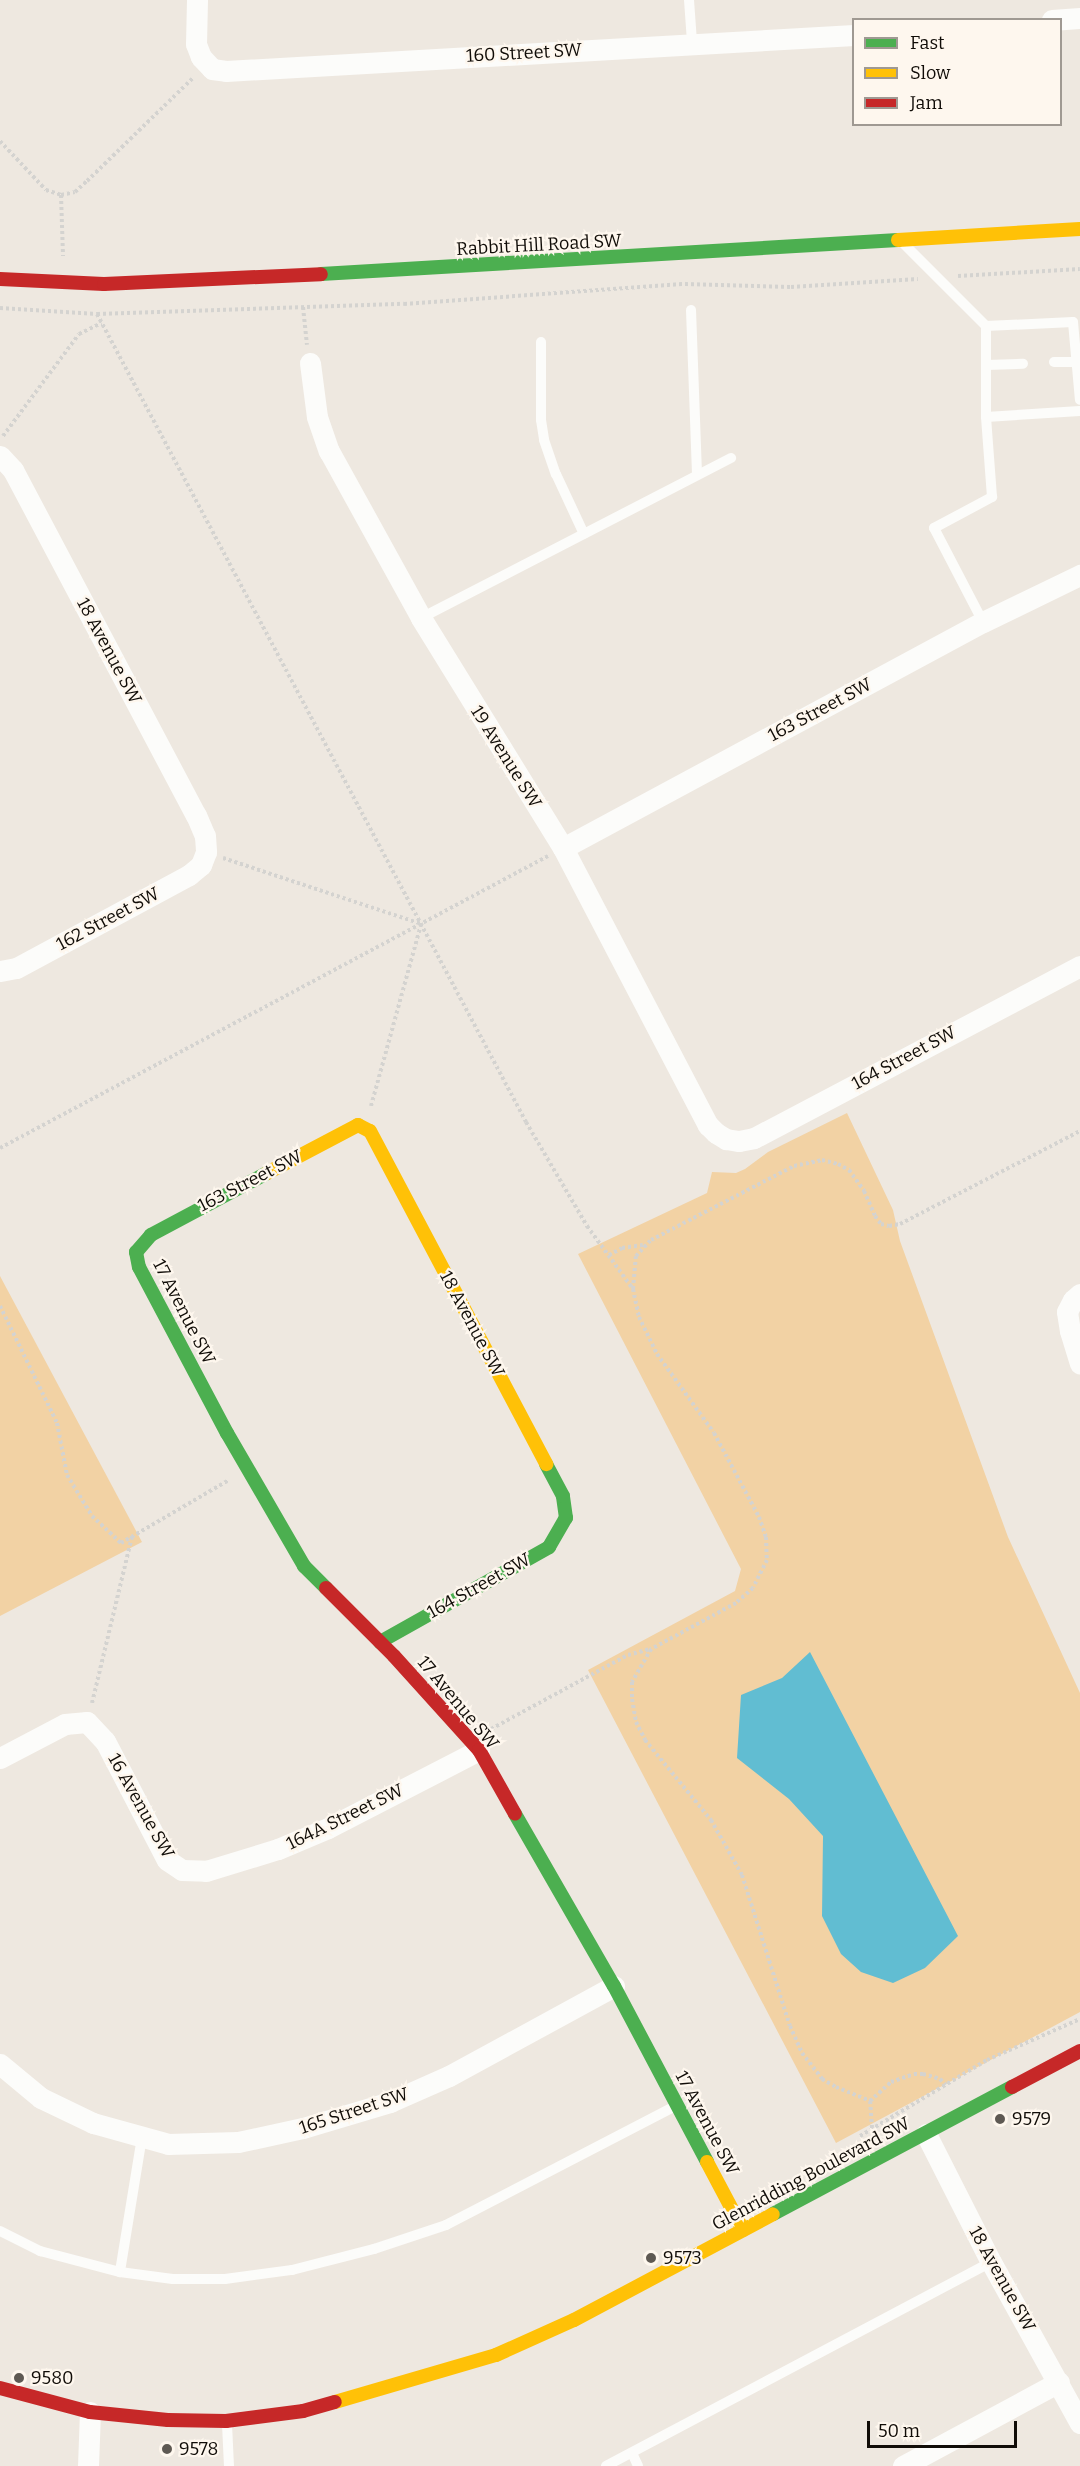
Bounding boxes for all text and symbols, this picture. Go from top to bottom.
legend [852,18,1062,126]
text: Fast [910,32,945,54]
street label: 160 Street SW [466,39,582,67]
text: Slow [910,62,950,84]
text: Jam [910,92,943,114]
street label: Rabbit Hill Road SW [456,230,622,260]
street label: 18 Avenue SW [72,594,146,708]
street label: 163 Street SW [765,674,875,746]
street label: 19 Avenue SW [466,702,546,812]
street label: 162 Street SW [53,883,163,955]
street label: 164 Street SW [848,1022,960,1094]
street label: 163 Street SW [194,1145,306,1217]
street label: 17 Avenue SW [148,1256,220,1368]
street label: 18 Avenue SW [435,1267,509,1381]
street label: 164 Street SW [424,1549,534,1623]
street label: 17 Avenue SW [413,1652,503,1754]
street label: 16 Avenue SW [103,1750,179,1862]
street label: 164A Street SW [283,1779,407,1855]
street label: 17 Avenue SW [670,2067,744,2179]
street label: 165 Street SW [297,2083,411,2139]
place label: 9579 [1012,2108,1051,2130]
marker: 9579 [993,2112,1007,2126]
street label: Glenridding Boulevard SW [708,2113,914,2235]
street label: 18 Avenue SW [964,2223,1040,2335]
place label: 9573 [663,2247,702,2269]
marker: 9573 [644,2251,658,2265]
place label: 9580 [31,2367,74,2389]
marker: 9580 [12,2371,26,2385]
scale bar [870,2409,1020,2447]
text: 50 m [878,2420,920,2442]
place label: 9578 [179,2438,218,2460]
marker: 9578 [160,2442,174,2456]

